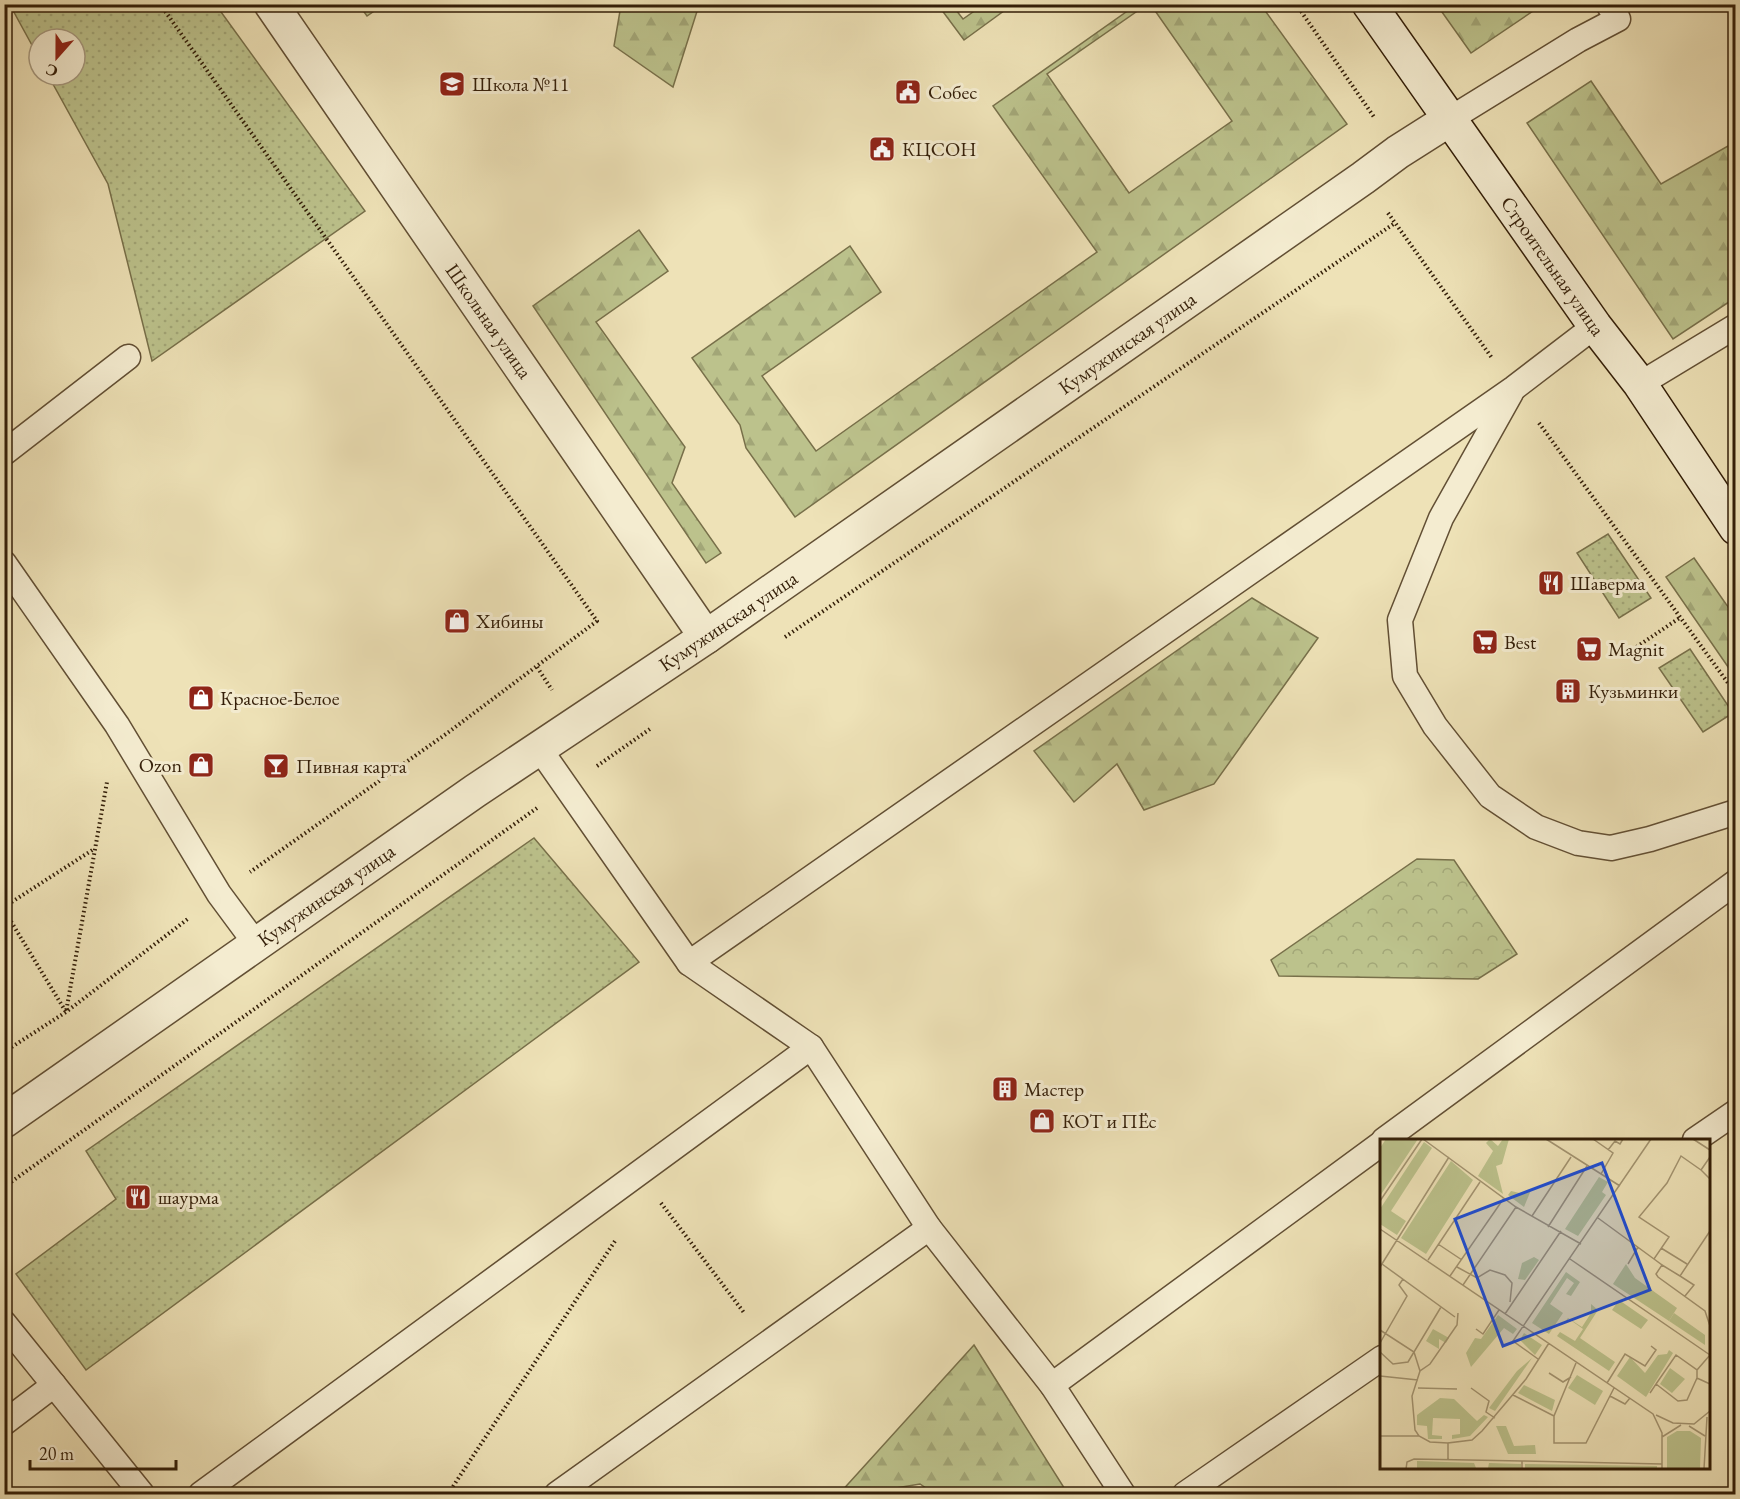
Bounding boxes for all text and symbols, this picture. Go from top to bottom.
north arrow [27,27,87,87]
text: С [43,59,61,82]
school or university icon: Школа №11 [437,69,467,99]
place label: Школа №11 [472,71,569,97]
public building icon: Собес [893,77,923,107]
place label: Собес [928,79,977,105]
public building icon: КЦСОН [867,134,897,164]
place label: КЦСОН [902,136,976,162]
street label: Строительная улица [1495,191,1611,341]
street label: Школьная улица [440,258,538,384]
street label: Кумужинская улица [1053,286,1201,400]
street label: Кумужинская улица [654,565,802,677]
restaurant icon: Шаверма [1536,568,1566,598]
place label: Шаверма [1570,570,1646,596]
shop icon: Хибины [442,606,472,636]
place label: Хибины [475,608,543,634]
supermarket icon: Best [1470,627,1500,657]
place label: Best [1504,629,1537,655]
supermarket icon: Magnit [1574,634,1604,664]
place label: Magnit [1608,636,1665,662]
building icon: Кузьминки [1553,676,1583,706]
place label: Кузьминки [1588,678,1679,704]
shop icon: Красное-Белое [186,683,216,713]
place label: Красное-Белое [220,685,340,711]
shop icon: Ozon [186,750,216,780]
bar icon: Пивная карта [261,751,291,781]
place label: Ozon [139,752,182,778]
place label: Пивная карта [296,753,407,779]
street label: Кумужинская улица [252,838,400,952]
building icon: Мастер [990,1074,1020,1104]
place label: Мастер [1024,1076,1084,1102]
shop icon: КОТ и ПЁс [1027,1106,1057,1136]
place label: КОТ и ПЁс [1062,1108,1157,1134]
inset map [1380,1139,1710,1469]
restaurant icon: шаурма [123,1182,153,1212]
place label: шаурма [158,1184,219,1210]
scale bar [30,1433,176,1471]
text: 20 m [39,1442,74,1465]

